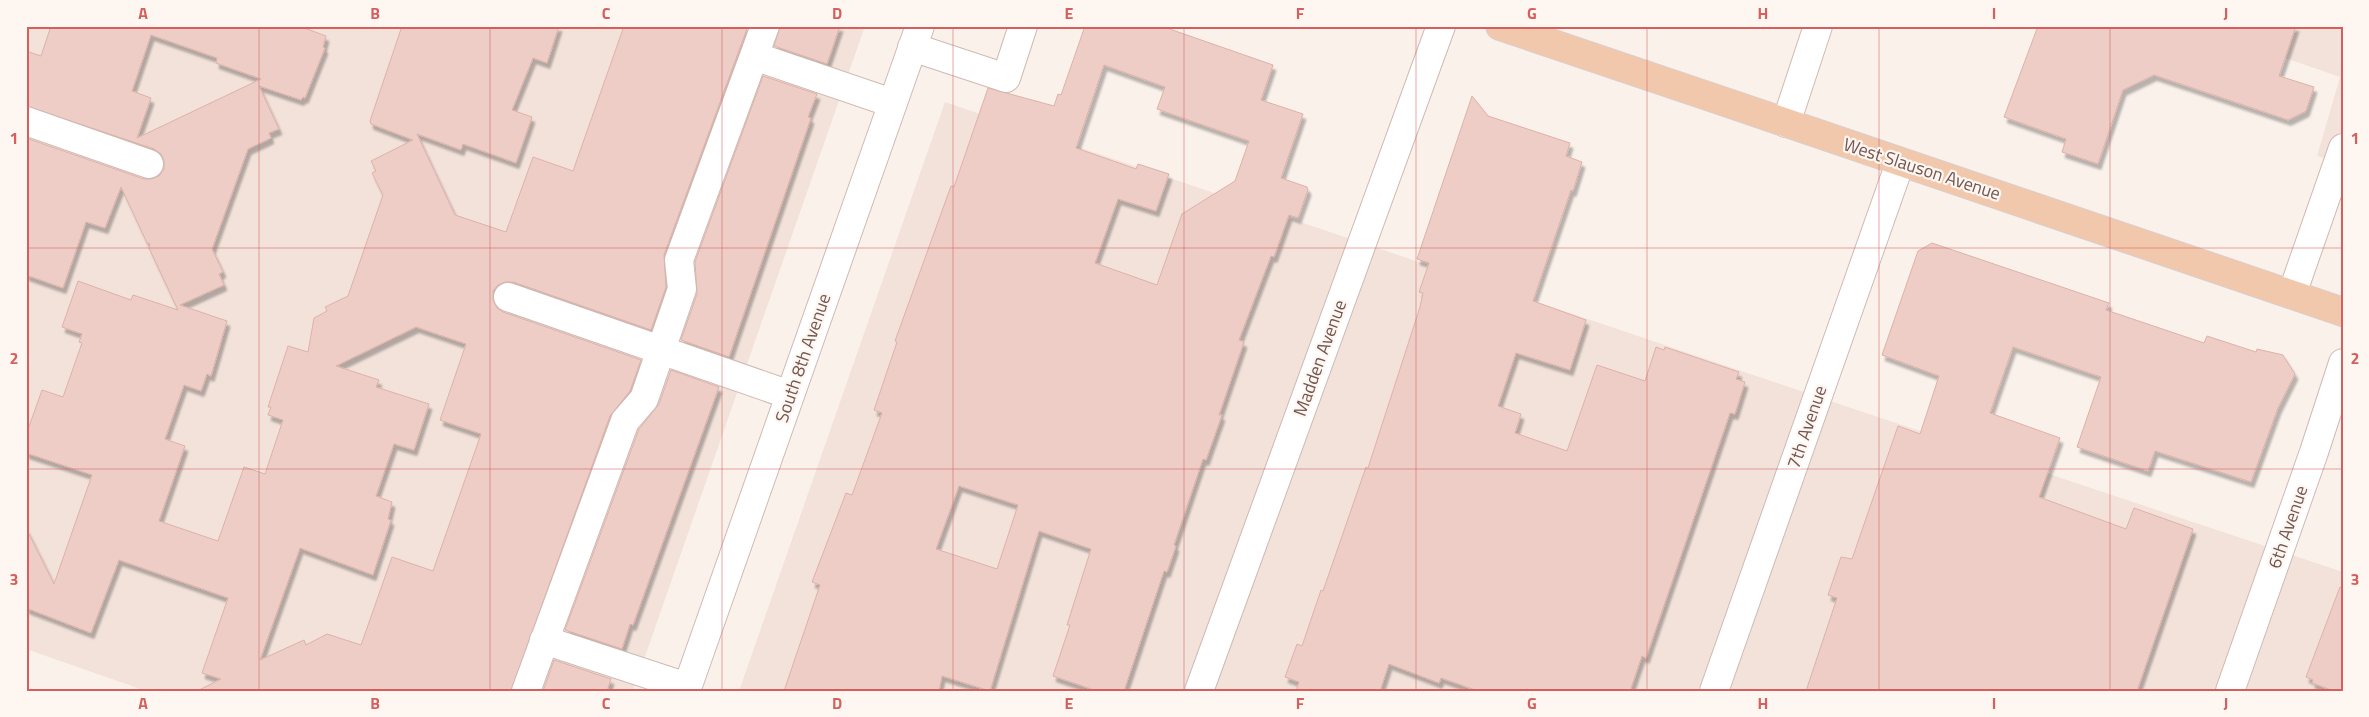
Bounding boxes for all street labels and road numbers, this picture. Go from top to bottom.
street label: West Slauson Avenue [1840,130,2004,207]
street label: South 8th Avenue [768,290,837,426]
street label: Madden Avenue [1286,296,1353,420]
street label: 7th Avenue [1780,382,1833,472]
street label: 6th Avenue [2261,482,2314,572]

